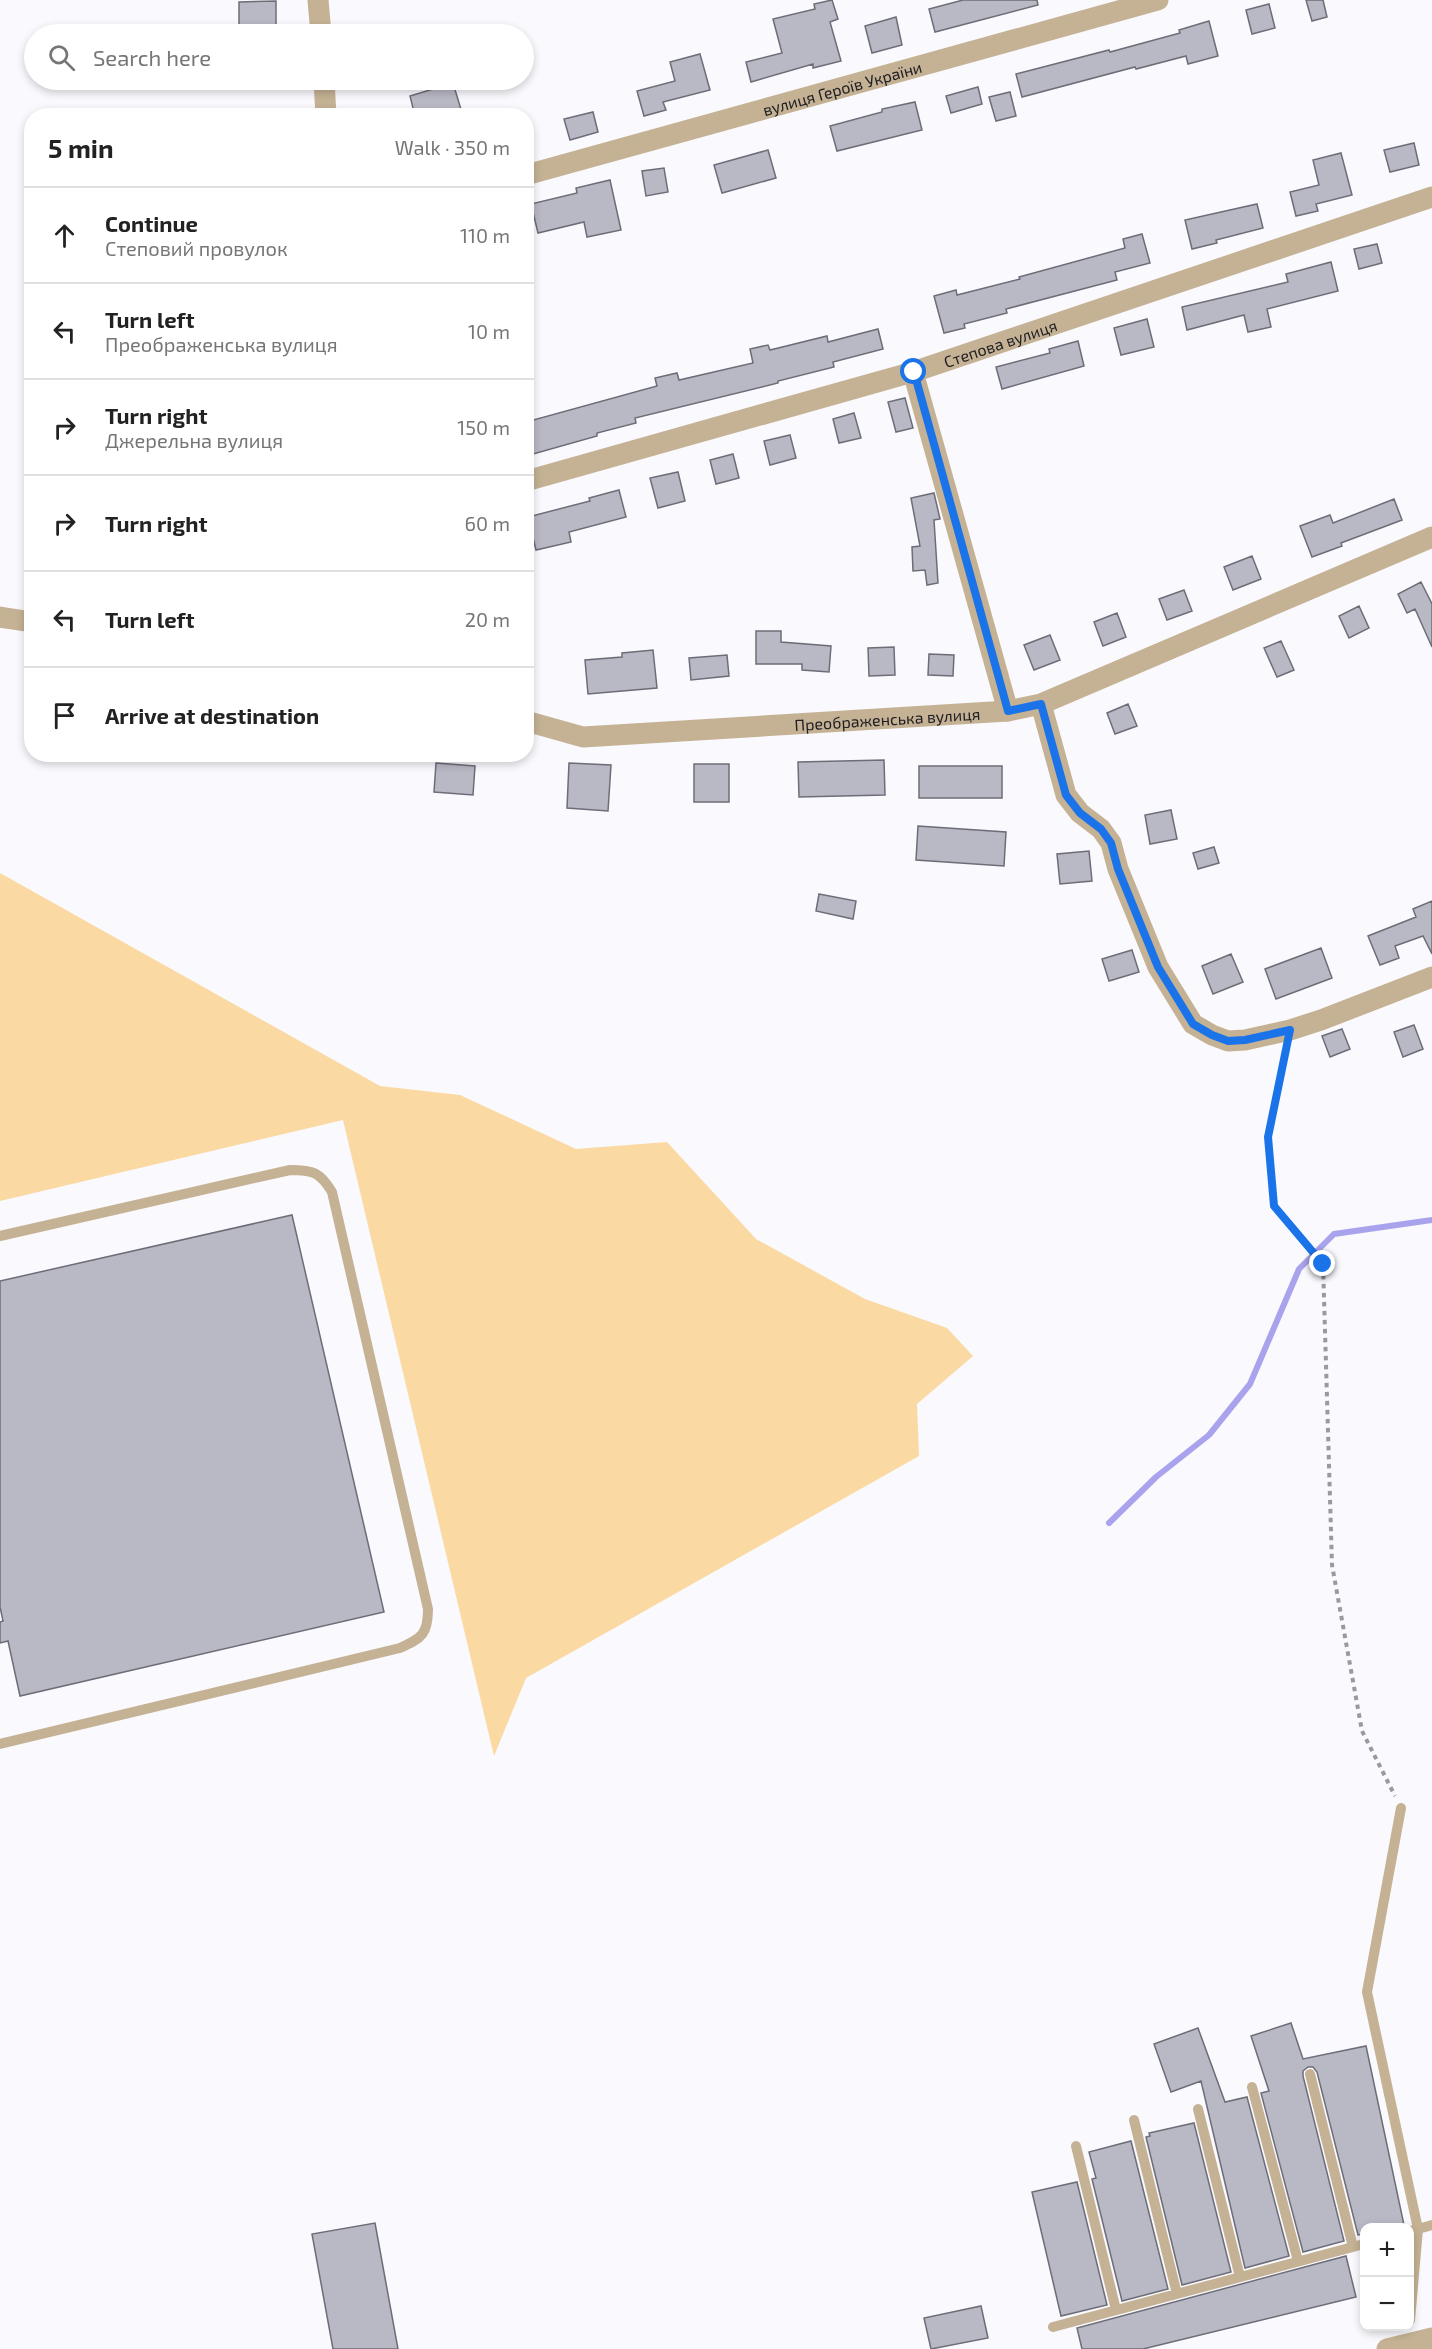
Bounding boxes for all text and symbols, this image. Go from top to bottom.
search box [24,24,534,90]
icon: search [45,41,78,74]
text: Search here [93,44,211,70]
street label: вулиця Героїв України [760,56,924,119]
text: 5 min [48,132,114,163]
text: Walk · 350 m [395,135,510,159]
text: Continue [105,210,198,236]
icon: ahead [48,219,81,252]
text: 110 m [460,223,510,247]
text: Степовий провулок [105,236,288,260]
text: Turn left [105,306,194,332]
icon: left [48,315,81,348]
street label: Степова вулиця [941,315,1059,371]
text: 10 m [468,319,510,343]
text: Преображенська вулиця [105,332,338,356]
route start [900,358,926,384]
text: Turn right [105,402,207,428]
icon: right [48,411,81,444]
text: 150 m [457,415,510,439]
text: Джерельна вулиця [105,428,283,452]
icon: right [48,507,81,540]
text: Turn right [105,510,207,536]
text: 60 m [465,511,510,535]
icon: left [48,603,81,636]
text: Turn left [105,606,194,632]
text: 20 m [465,607,510,631]
icon: arrive [48,699,81,732]
text: Arrive at destination [105,702,319,728]
street label: Преображенська вулиця [794,703,981,734]
route end [1309,1250,1335,1276]
map controls [1360,2223,1414,2331]
button: + [1360,2223,1414,2277]
button: − [1360,2277,1414,2331]

